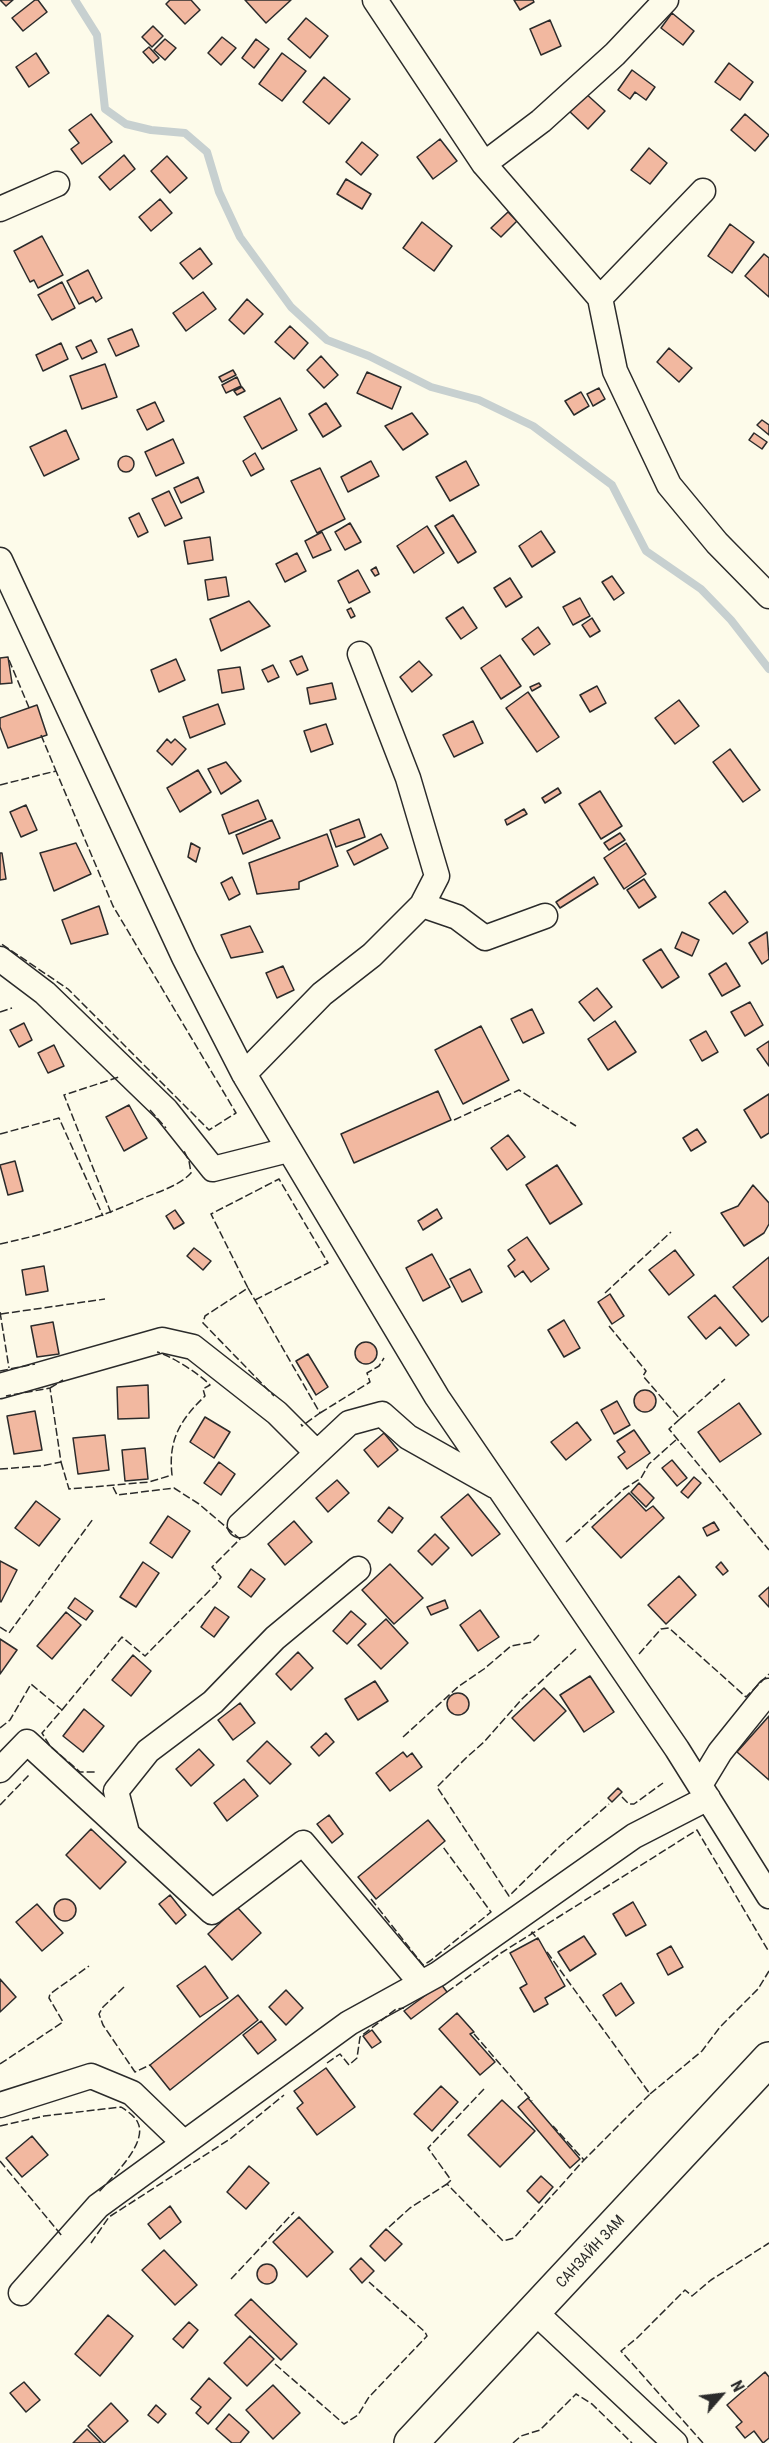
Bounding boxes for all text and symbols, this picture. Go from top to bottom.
street label: САНЗАЙН ЗАМ [553,2212,629,2292]
north arrow [691,2365,751,2425]
text: N [727,2378,748,2395]

